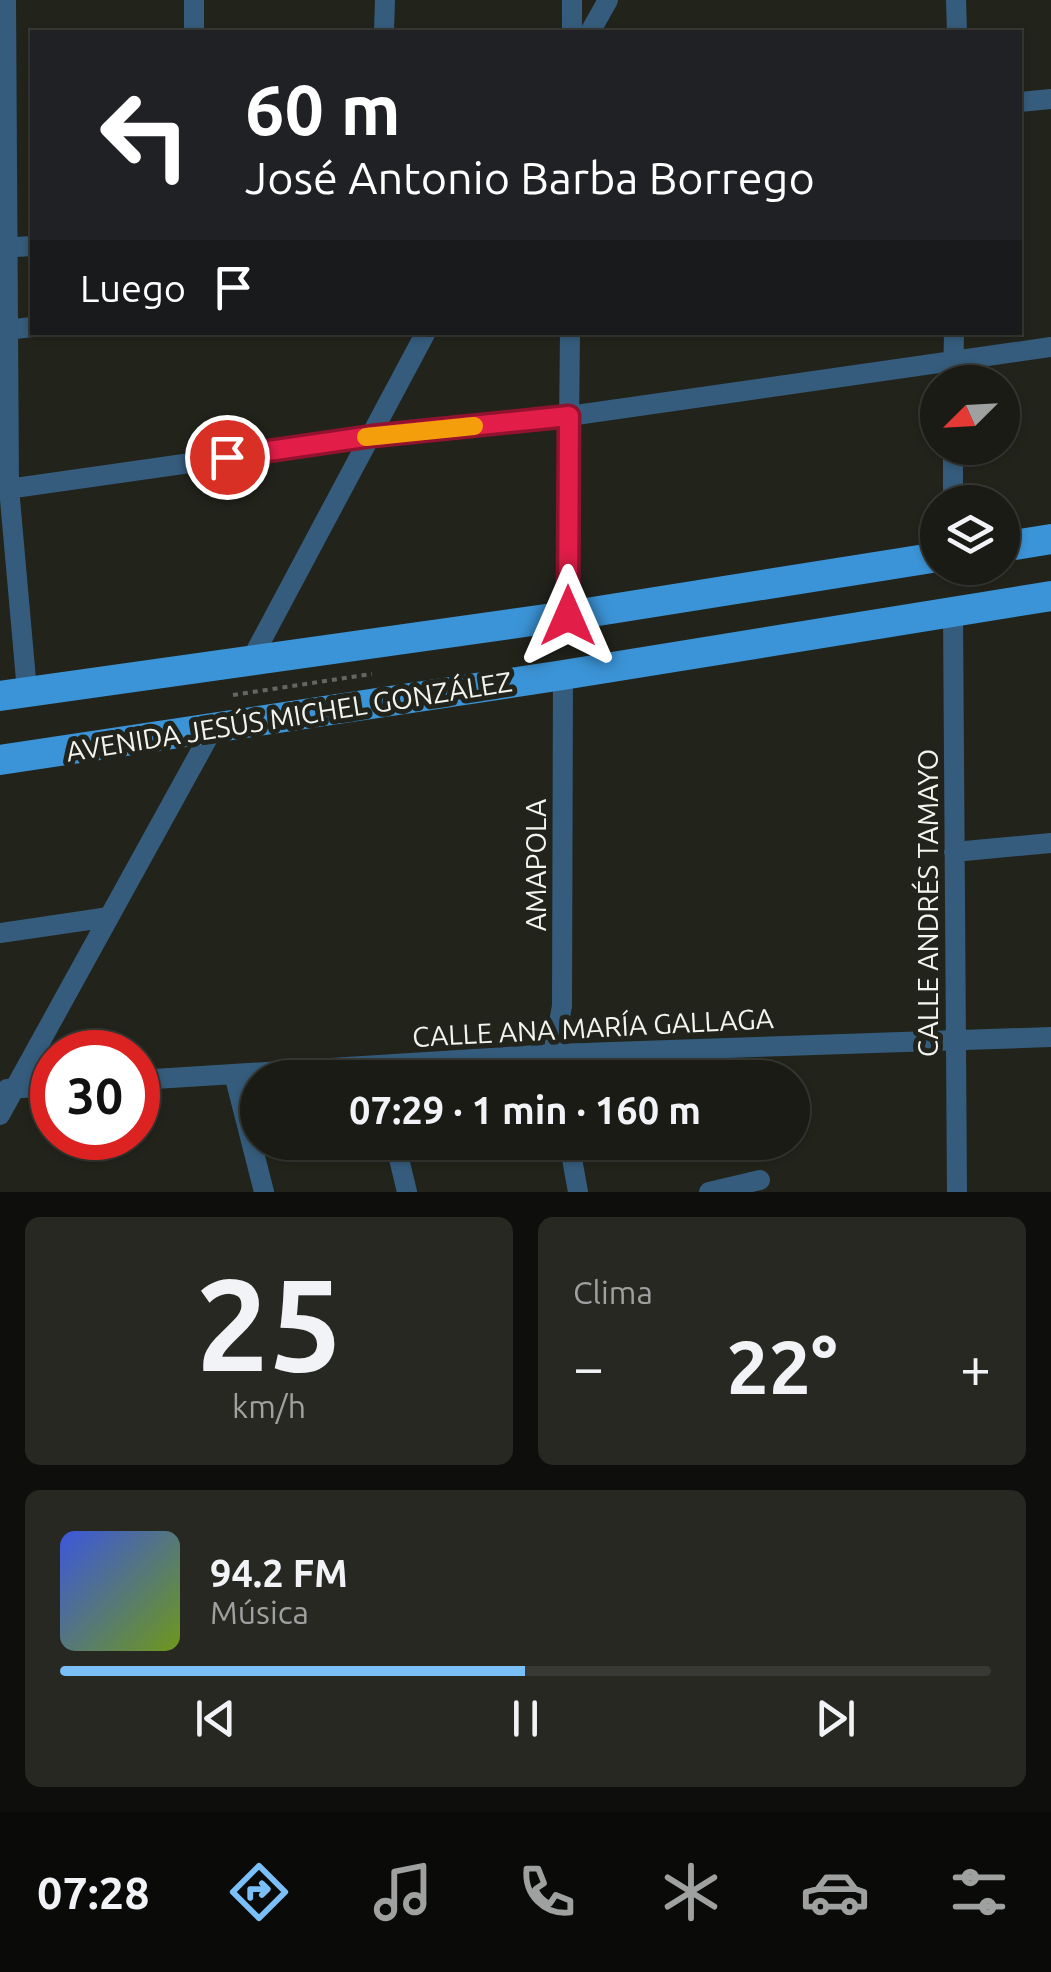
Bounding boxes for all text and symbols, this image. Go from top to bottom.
icon: left [80,70,210,200]
text: 60 m [245,70,401,148]
text: José Antonio Barba Borrego [245,152,815,203]
icon: arrive [206,260,261,315]
text: Luego [80,267,186,309]
north arrow [920,365,1020,465]
map controls [920,365,1020,585]
pin [185,415,270,500]
icon: arrive [200,430,255,485]
button: layers [920,485,1020,585]
position arrow [516,564,620,668]
street label: AVENIDA JESÚS MICHEL GONZÁLEZ [64,664,514,767]
street label: CALLE ANDRÉS TAMAYO [911,749,943,1057]
street label: AMAPOLA [520,799,551,931]
street label: CALLE ANA MARÍA GALLAGA [411,1001,775,1052]
speed limit sign: 30 [30,1030,160,1160]
text: 07:29 · 1 min · 160 m [349,1089,701,1131]
text: 25 [196,1250,342,1396]
text: Clima [573,1274,653,1310]
text: 22° [726,1324,838,1408]
text: − [573,1336,604,1397]
text: + [960,1336,991,1397]
text: km/h [232,1388,306,1424]
text: 94.2 FM [210,1552,348,1594]
text: Música [210,1594,309,1630]
icon: previous [188,1691,243,1746]
icon: pause [498,1691,553,1746]
icon: next [808,1691,863,1746]
icon: directions [224,1857,294,1927]
icon: music [368,1857,438,1927]
icon: phone [512,1857,582,1927]
icon: climate [656,1857,726,1927]
icon: car [800,1857,870,1927]
icon: filters [944,1857,1014,1927]
text: 07:28 [37,1867,150,1918]

